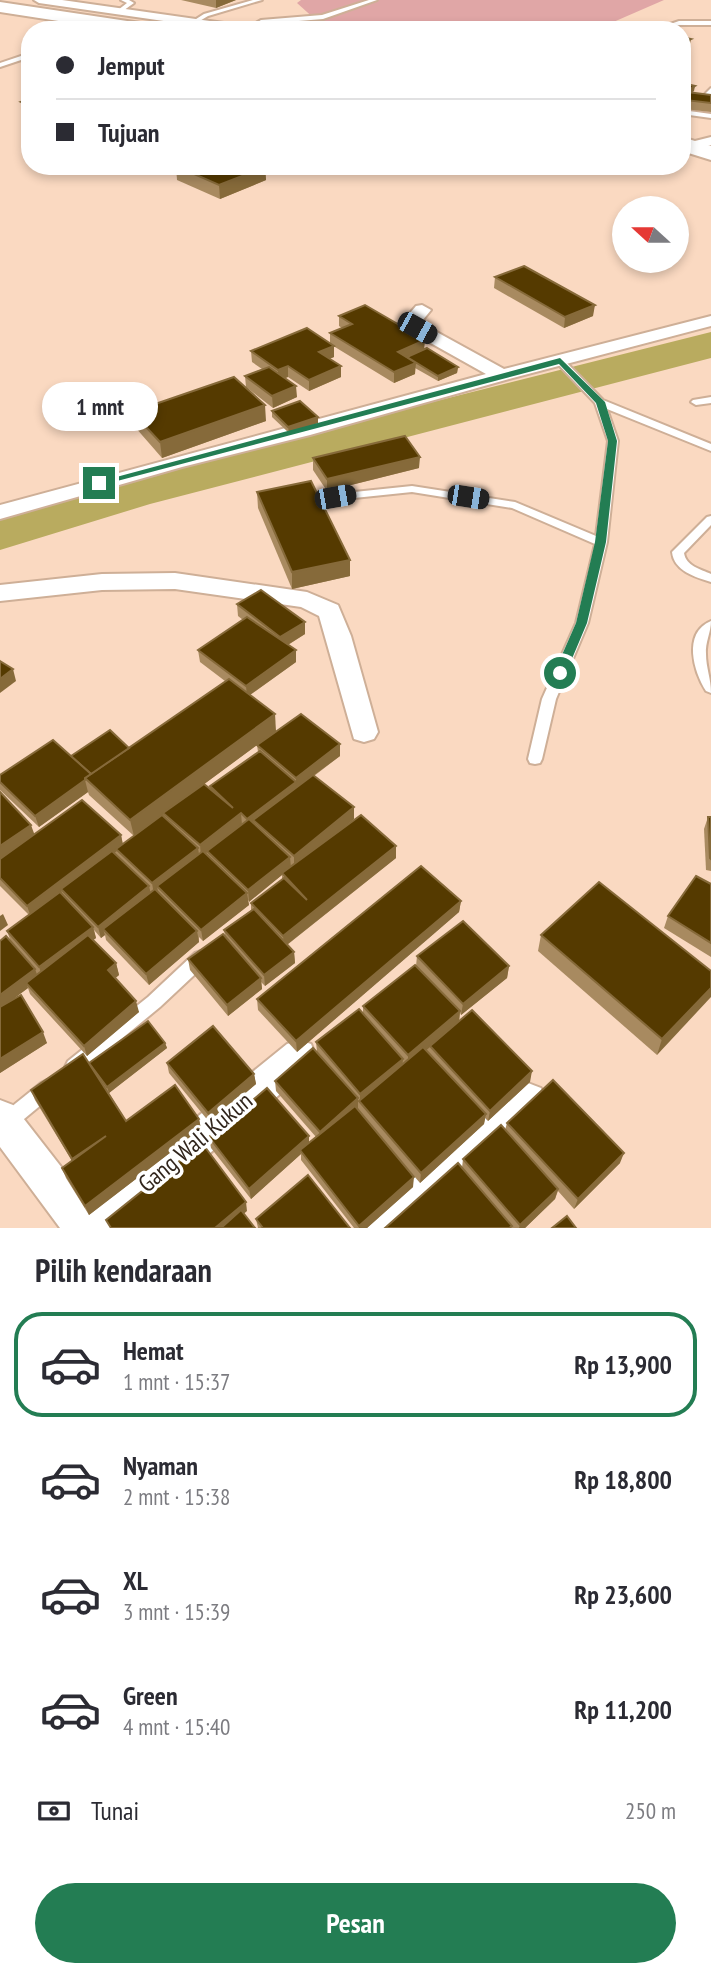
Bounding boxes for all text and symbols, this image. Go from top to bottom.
text: Jemput [98,49,165,82]
text: Tujuan [98,116,160,149]
north arrow [612,196,690,273]
map controls [612,196,689,273]
car [394,309,441,347]
callout: 1 mnt [41,382,157,430]
text: 1 mnt [76,392,124,421]
route end [83,467,115,499]
car [313,483,358,511]
car [446,483,491,511]
route start [544,657,576,689]
street label: Gang Wali Kukun [131,1085,259,1199]
text: Pilih kendaraan [35,1249,212,1291]
icon: car [39,1333,102,1396]
text: Hemat [123,1334,184,1367]
text: Rp 13,900 [574,1348,672,1381]
text: 1 mnt · 15:37 [123,1367,230,1396]
icon: car [39,1448,102,1511]
text: Nyaman [123,1449,198,1482]
text: Rp 18,800 [574,1463,672,1496]
text: 2 mnt · 15:38 [123,1482,230,1511]
icon: car [39,1563,102,1626]
text: XL [123,1564,148,1597]
text: Rp 23,600 [574,1578,672,1611]
text: 3 mnt · 15:39 [123,1597,230,1626]
icon: car [39,1678,102,1741]
text: Green [123,1679,178,1712]
text: Rp 11,200 [574,1693,672,1726]
text: 4 mnt · 15:40 [123,1712,230,1741]
icon: cash [35,1792,73,1830]
text: Tunai [91,1794,139,1827]
text: 250 m [625,1796,676,1825]
button: Pesan [35,1883,676,1963]

